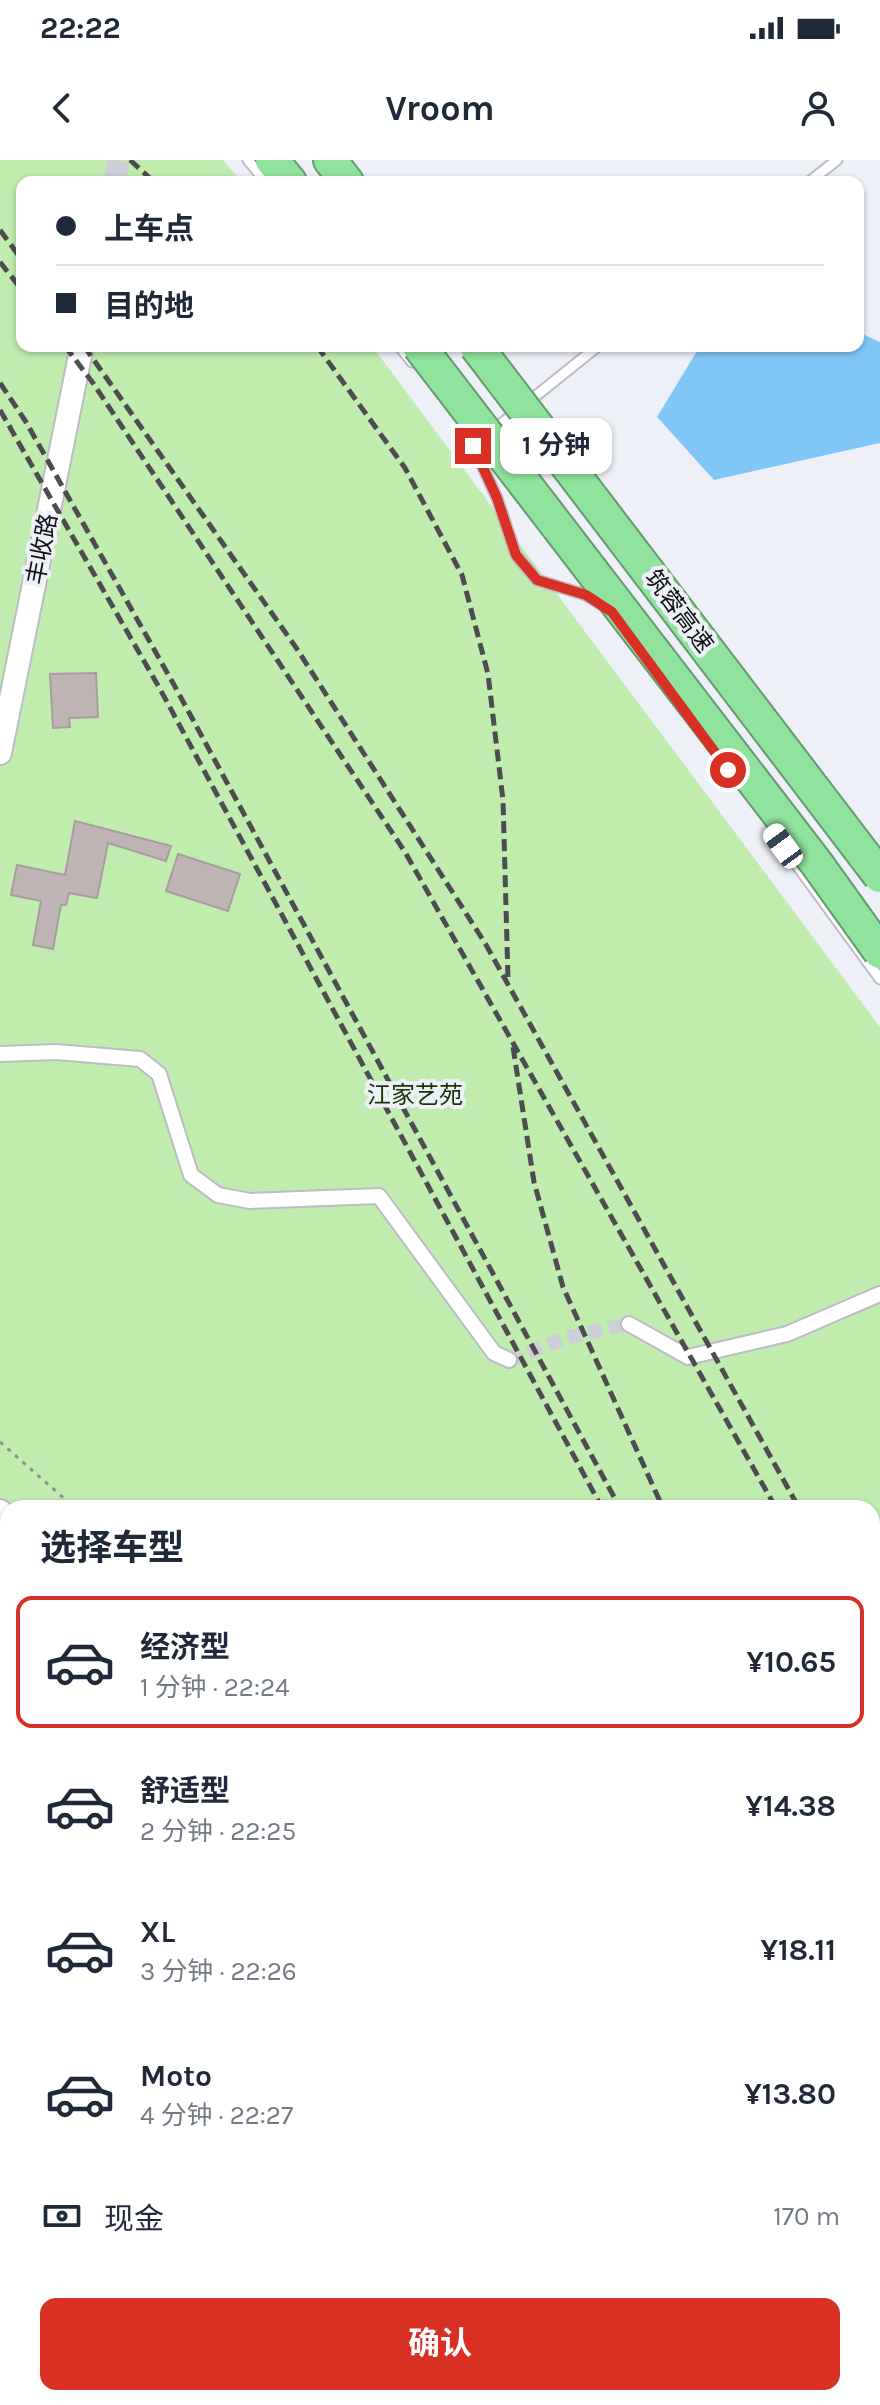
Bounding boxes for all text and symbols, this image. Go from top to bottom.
text: 22:22 [40,10,121,46]
icon: back [40,86,84,130]
icon: person [796,86,840,130]
text: Vroom [385,87,495,129]
text: 上车点 [104,211,194,247]
text: 目的地 [104,288,194,324]
callout: 1 分钟 [501,418,613,474]
route end [455,428,491,464]
text: 1 分钟 [522,430,590,461]
street label: 丰收路 [21,511,63,587]
street label: 筑蓉高速 [639,564,719,658]
route start [710,752,746,788]
car [759,820,807,872]
park label: 江家艺苑 [367,1081,463,1109]
text: 选择车型 [40,1527,184,1569]
icon: car [44,1626,116,1698]
text: 经济型 [140,1629,230,1665]
text: ¥10.65 [747,1644,836,1680]
text: 1 分钟 · 22:24 [140,1672,289,1703]
icon: car [44,1770,116,1842]
text: 舒适型 [140,1773,230,1809]
text: ¥14.38 [745,1788,836,1824]
text: 2 分钟 · 22:25 [140,1816,296,1847]
icon: car [44,1914,116,1986]
text: XL [140,1914,175,1950]
text: ¥18.11 [760,1932,836,1968]
text: 3 分钟 · 22:26 [140,1956,297,1987]
icon: car [44,2058,116,2130]
text: Moto [140,2058,212,2094]
text: ¥13.80 [744,2076,836,2112]
text: 4 分钟 · 22:27 [140,2100,293,2131]
icon: cash [40,2194,84,2238]
text: 现金 [104,2201,164,2237]
text: 170 m [773,2201,840,2232]
button: 确认 [40,2298,840,2390]

